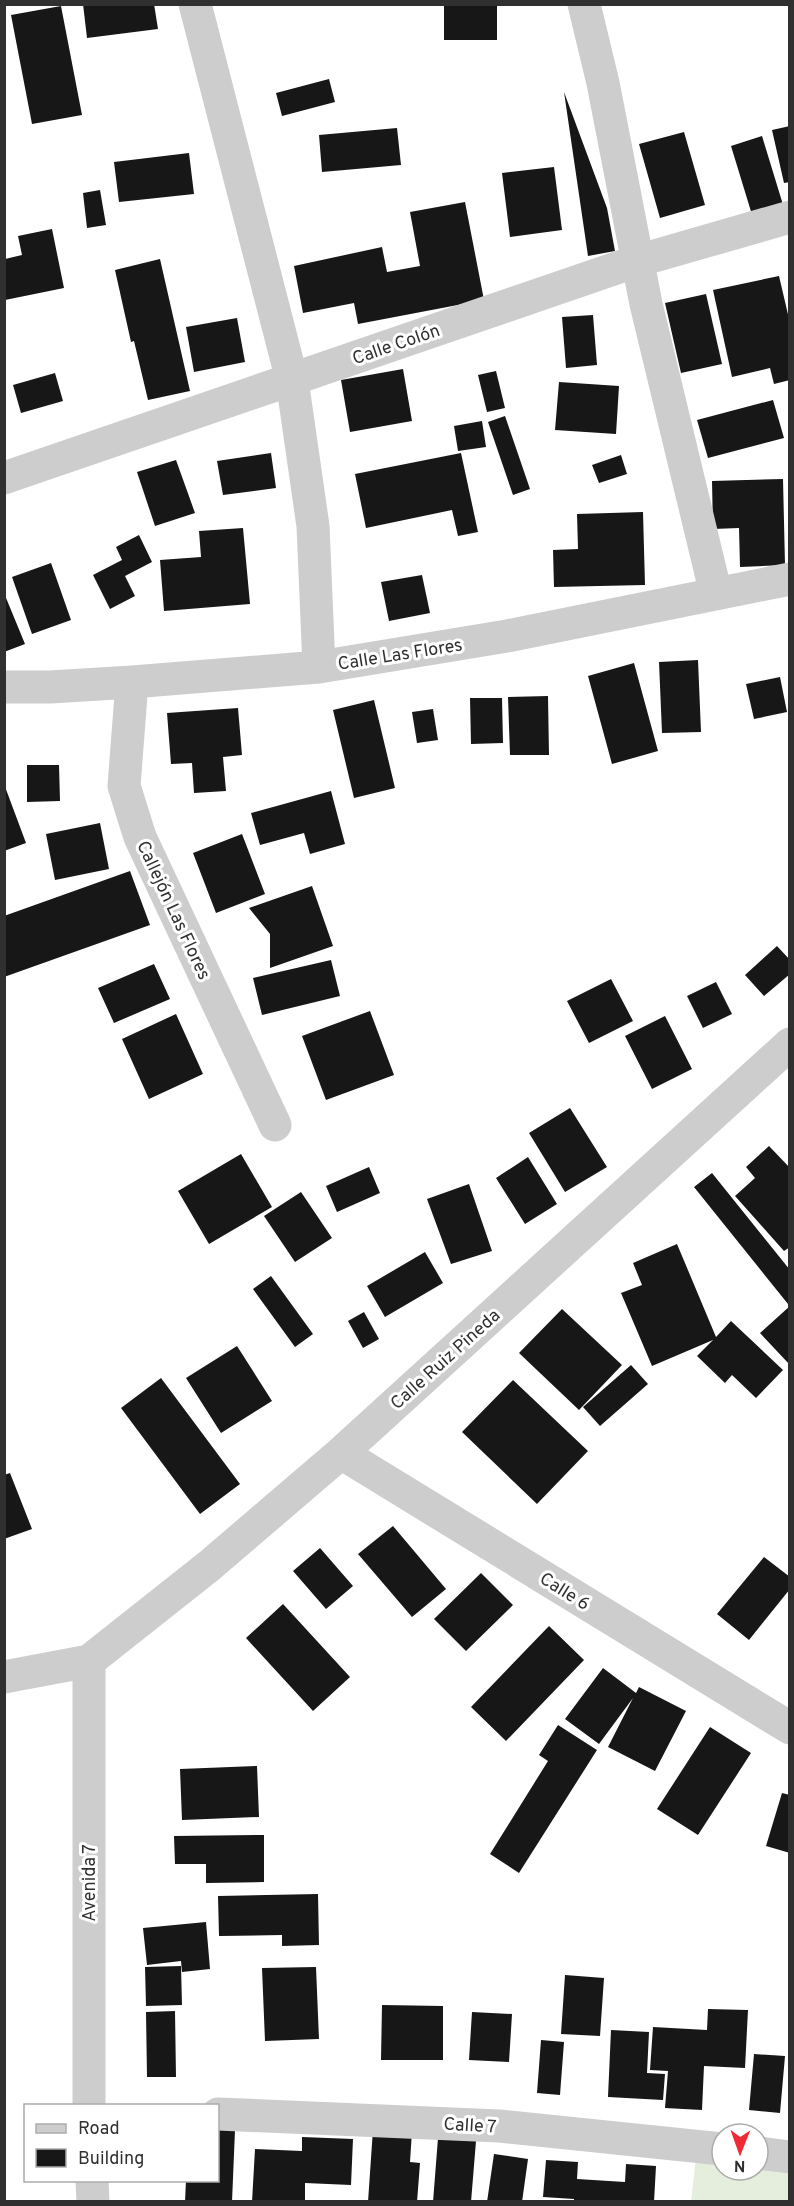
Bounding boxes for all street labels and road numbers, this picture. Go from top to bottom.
street label: Calle Colón [350,320,443,371]
street label: Calle Las Flores [336,634,464,677]
street label: Callejón Las Flores [130,837,215,984]
street label: Calle Ruiz Pineda [386,1305,506,1416]
street label: Calle 6 [535,1568,594,1617]
street label: Avenida 7 [79,1844,102,1922]
street label: Calle 7 [443,2114,497,2139]

